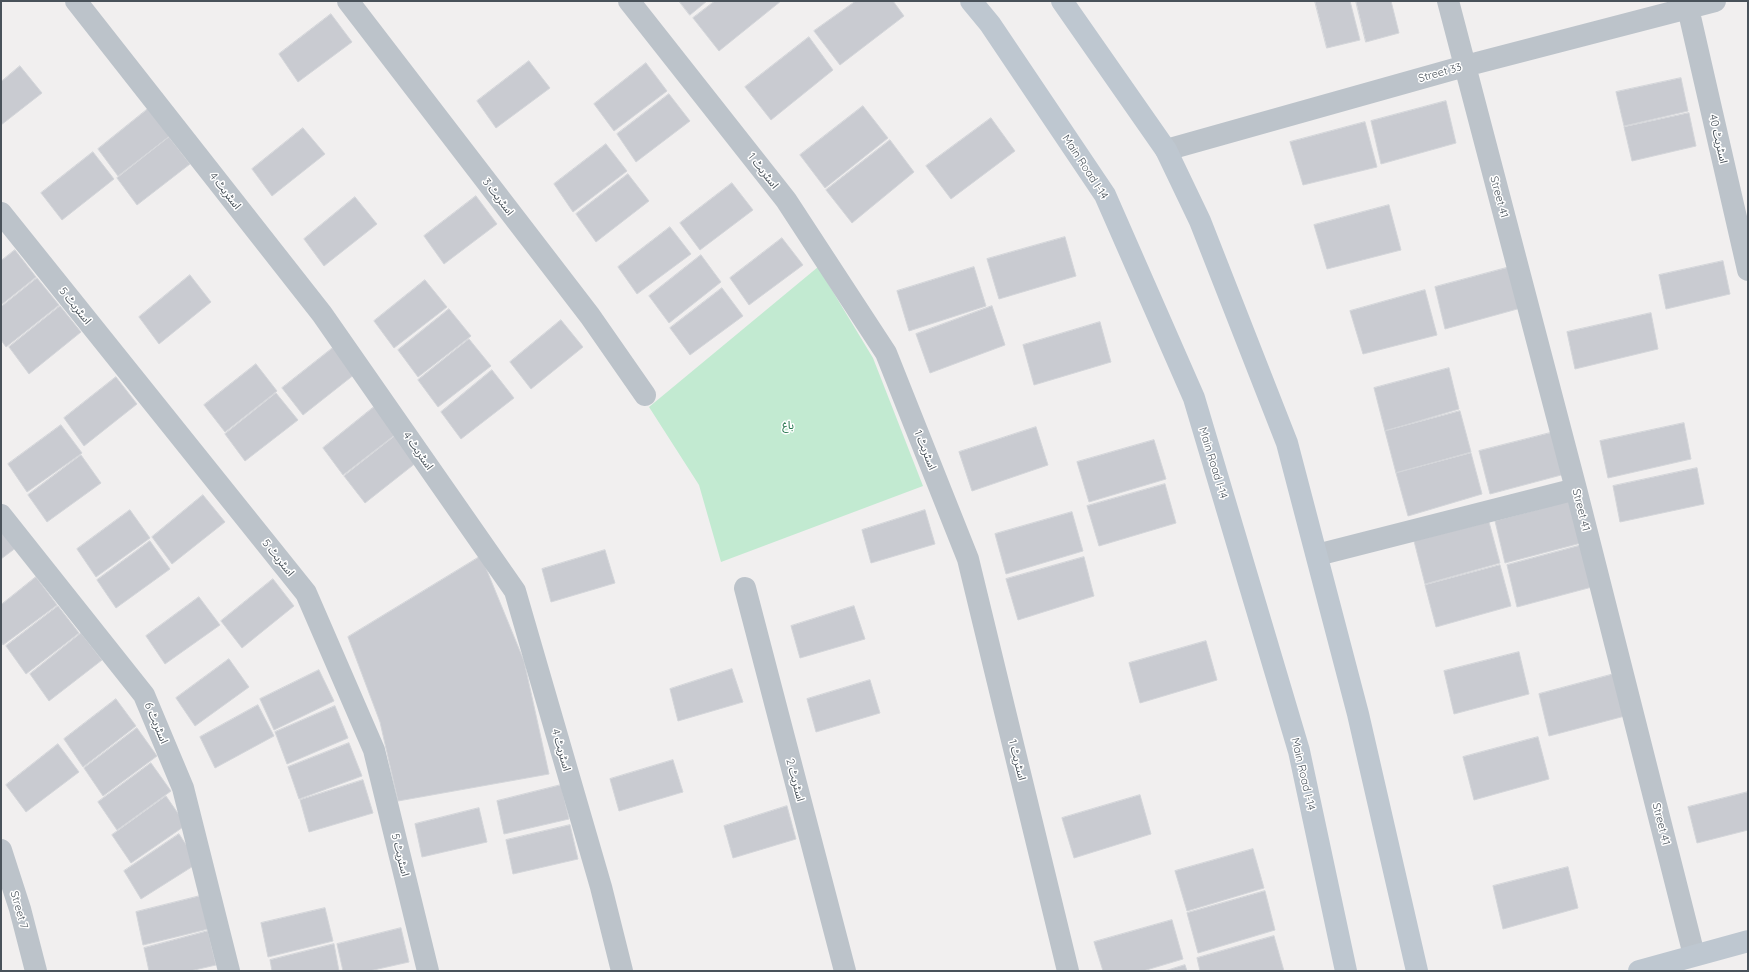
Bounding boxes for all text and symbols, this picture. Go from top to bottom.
street label: Street 33 [1417,61,1463,85]
street label: اسٹریٹ 40 [1706,113,1730,165]
street label: Main Road I-14 [1059,132,1111,202]
street label: اسٹریٹ 1 [745,150,781,192]
street label: اسٹریٹ 4 [206,170,244,212]
street label: Street 41 [1487,175,1511,219]
street label: اسٹریٹ 3 [480,176,516,218]
street label: اسٹریٹ 5 [56,285,94,327]
park label: باغ [782,419,794,433]
street label: Main Road I-14 [1196,426,1230,500]
street label: اسٹریٹ 1 [911,428,939,472]
street label: اسٹریٹ 4 [400,429,436,473]
street label: Street 41 [1569,488,1593,532]
street label: اسٹریٹ 5 [259,537,297,579]
street label: اسٹریٹ 6 [141,700,171,746]
street label: اسٹریٹ 4 [549,727,573,773]
street label: Main Road I-14 [1288,736,1318,812]
street label: اسٹریٹ 1 [1006,738,1028,782]
street label: اسٹریٹ 2 [783,757,807,803]
street label: Street 41 [1649,802,1673,846]
street label: اسٹریٹ 5 [388,832,412,878]
street label: Street 7 [7,890,31,930]

